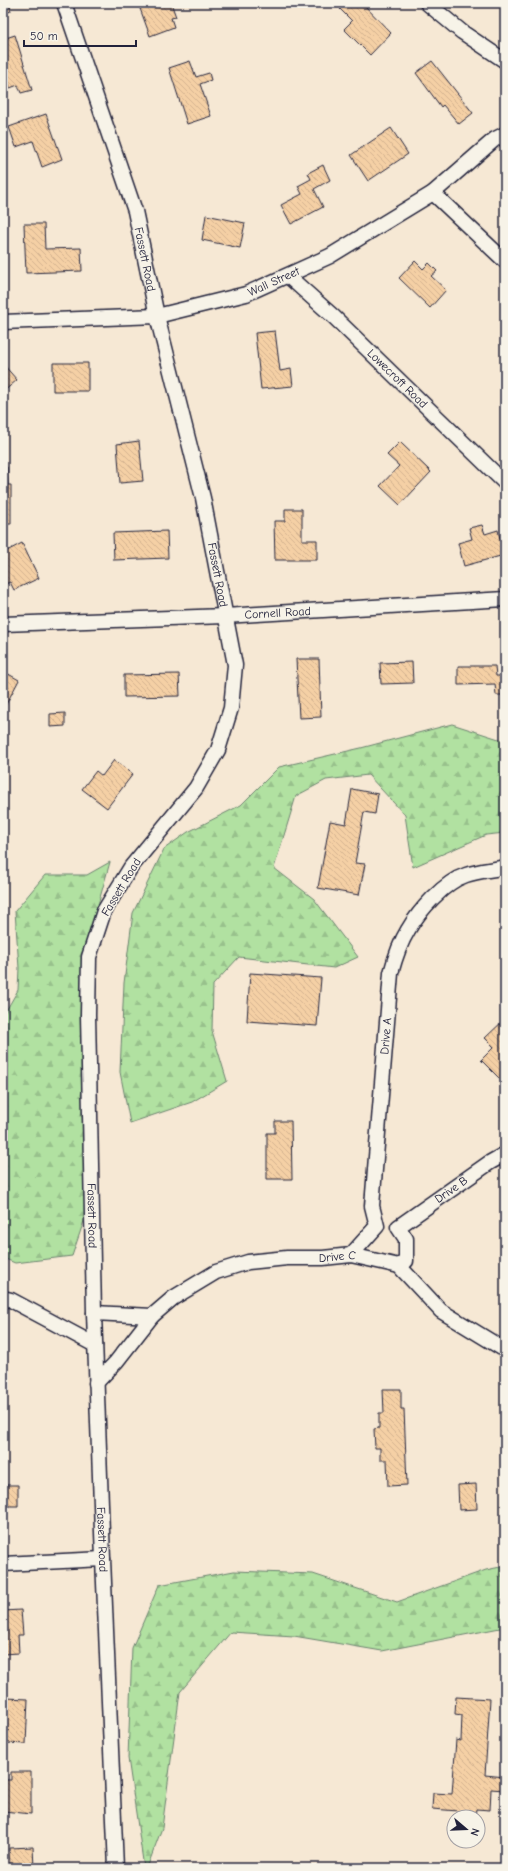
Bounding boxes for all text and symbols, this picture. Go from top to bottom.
scale bar [24,22,136,48]
text: 50 m [30,29,58,43]
street label: Fassett Road [132,226,159,293]
street label: Wall Street [246,264,302,299]
street label: Lowecroft Road [364,346,430,411]
street label: Fassett Road [205,541,231,608]
street label: Cornell Road [244,604,311,622]
street label: Fassett Road [98,855,144,919]
street label: Drive A [377,1017,394,1055]
street label: Drive B [432,1173,470,1206]
street label: Fassett Road [84,1183,100,1249]
street label: Drive C [319,1248,357,1265]
street label: Fassett Road [94,1507,111,1572]
north arrow [446,1809,486,1849]
text: N [468,1827,482,1838]

